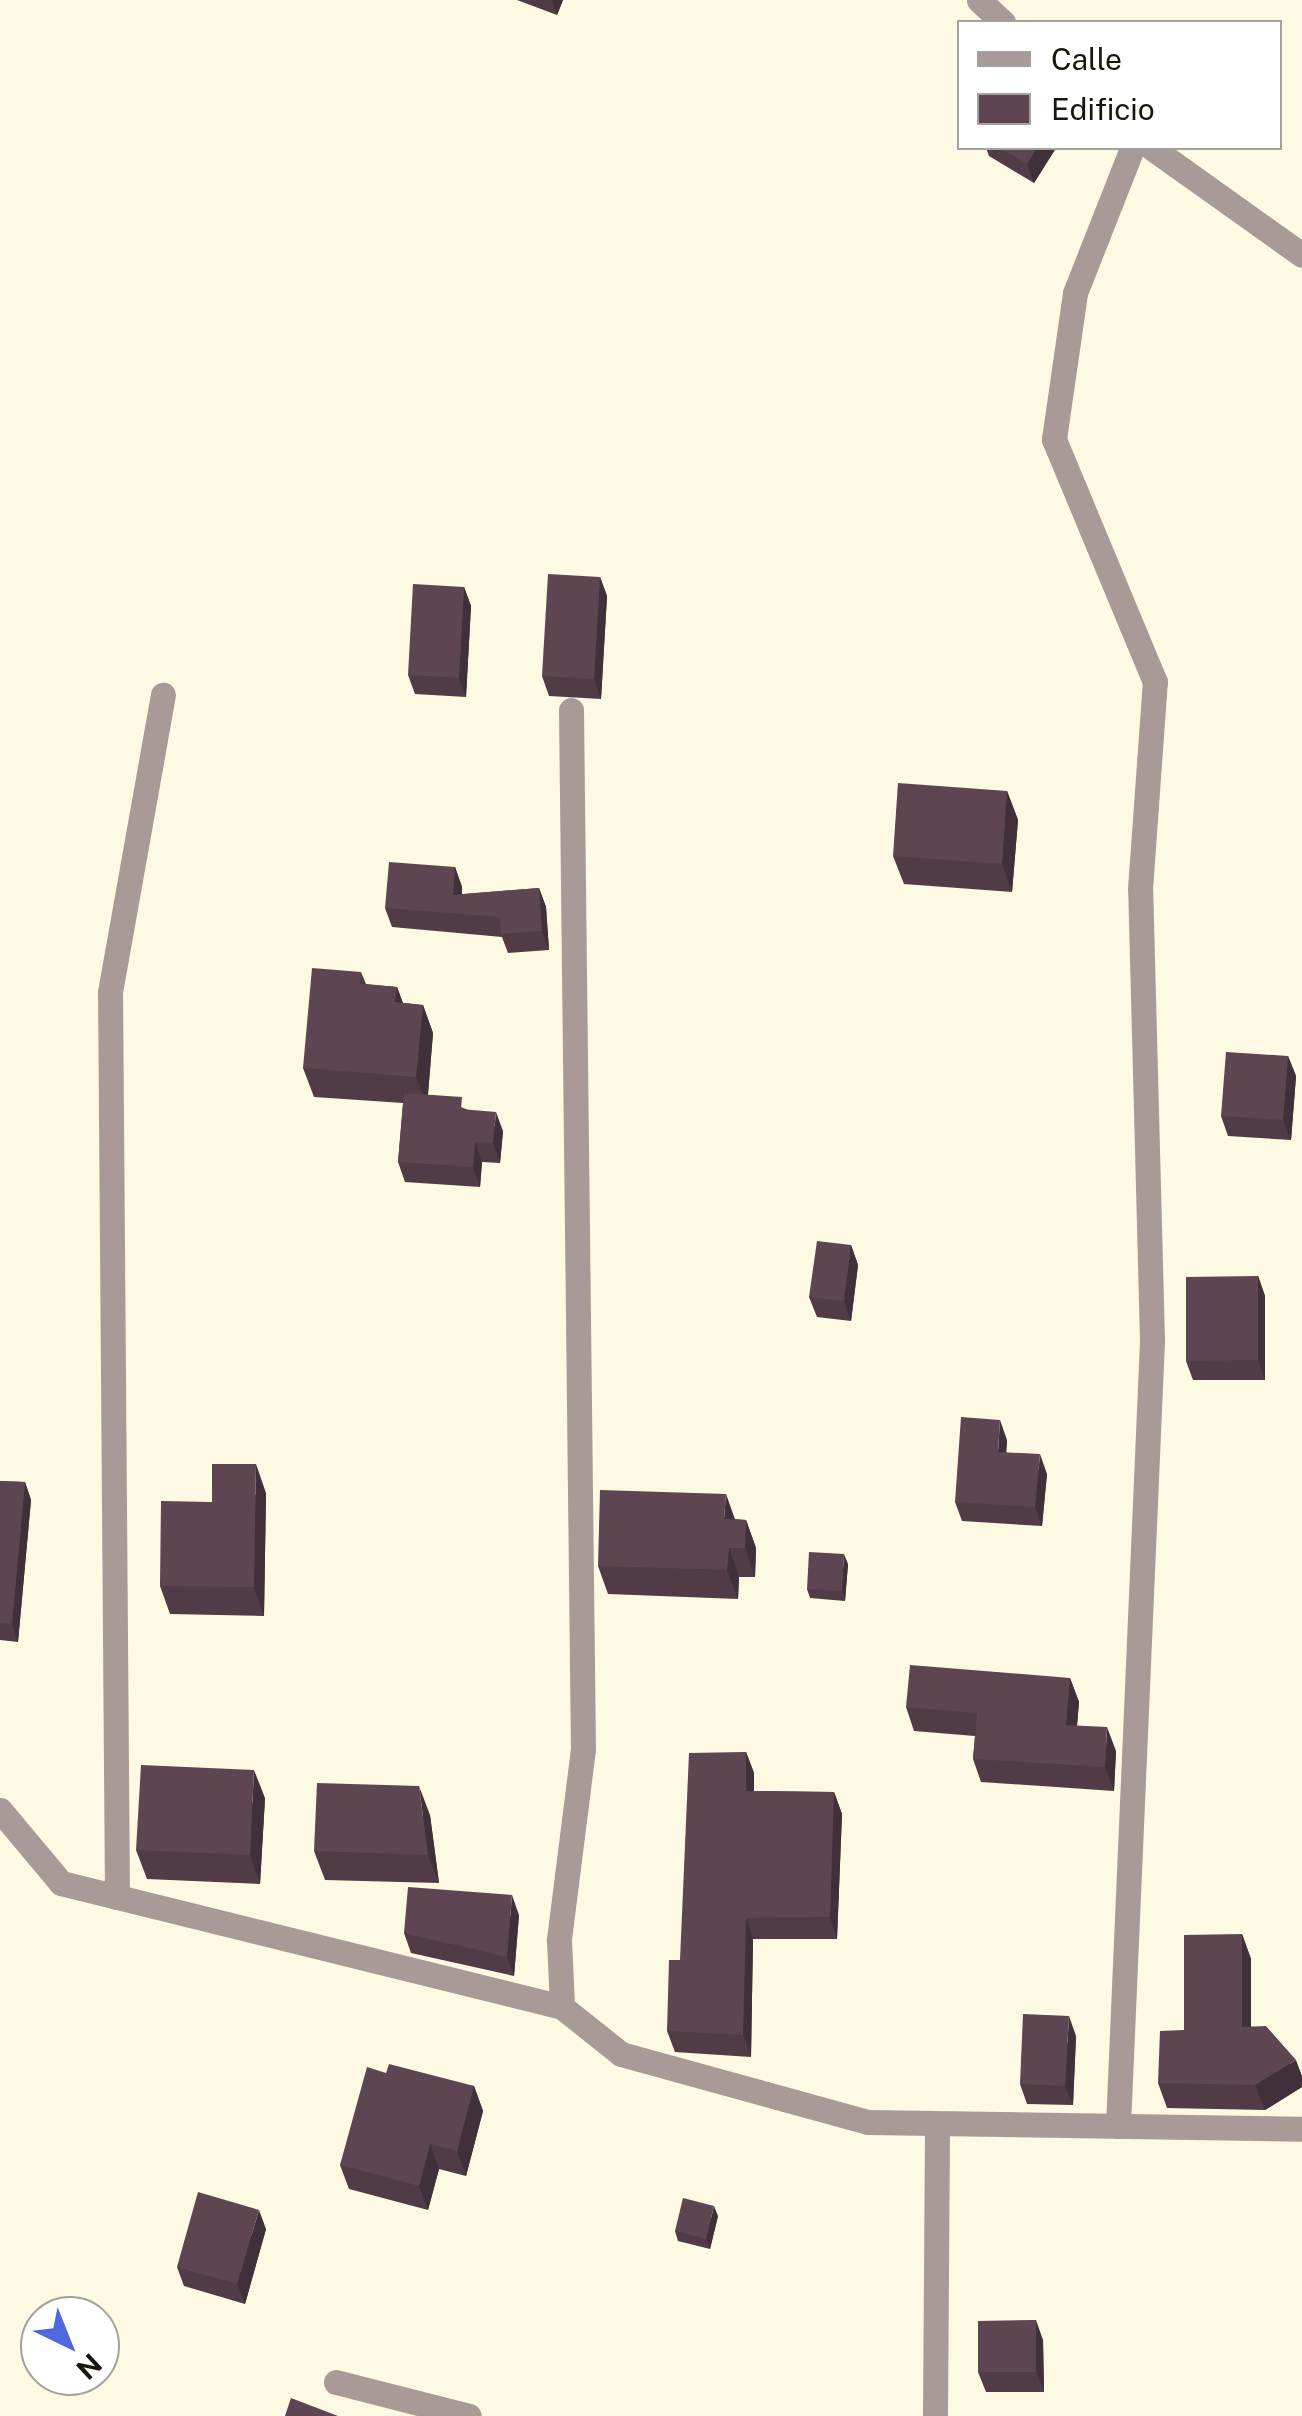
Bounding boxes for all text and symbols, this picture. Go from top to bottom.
legend [957,20,1282,150]
text: Calle [1051,41,1122,77]
text: Edificio [1051,91,1155,127]
north arrow [20,2296,120,2396]
text: N [70,2347,109,2386]

